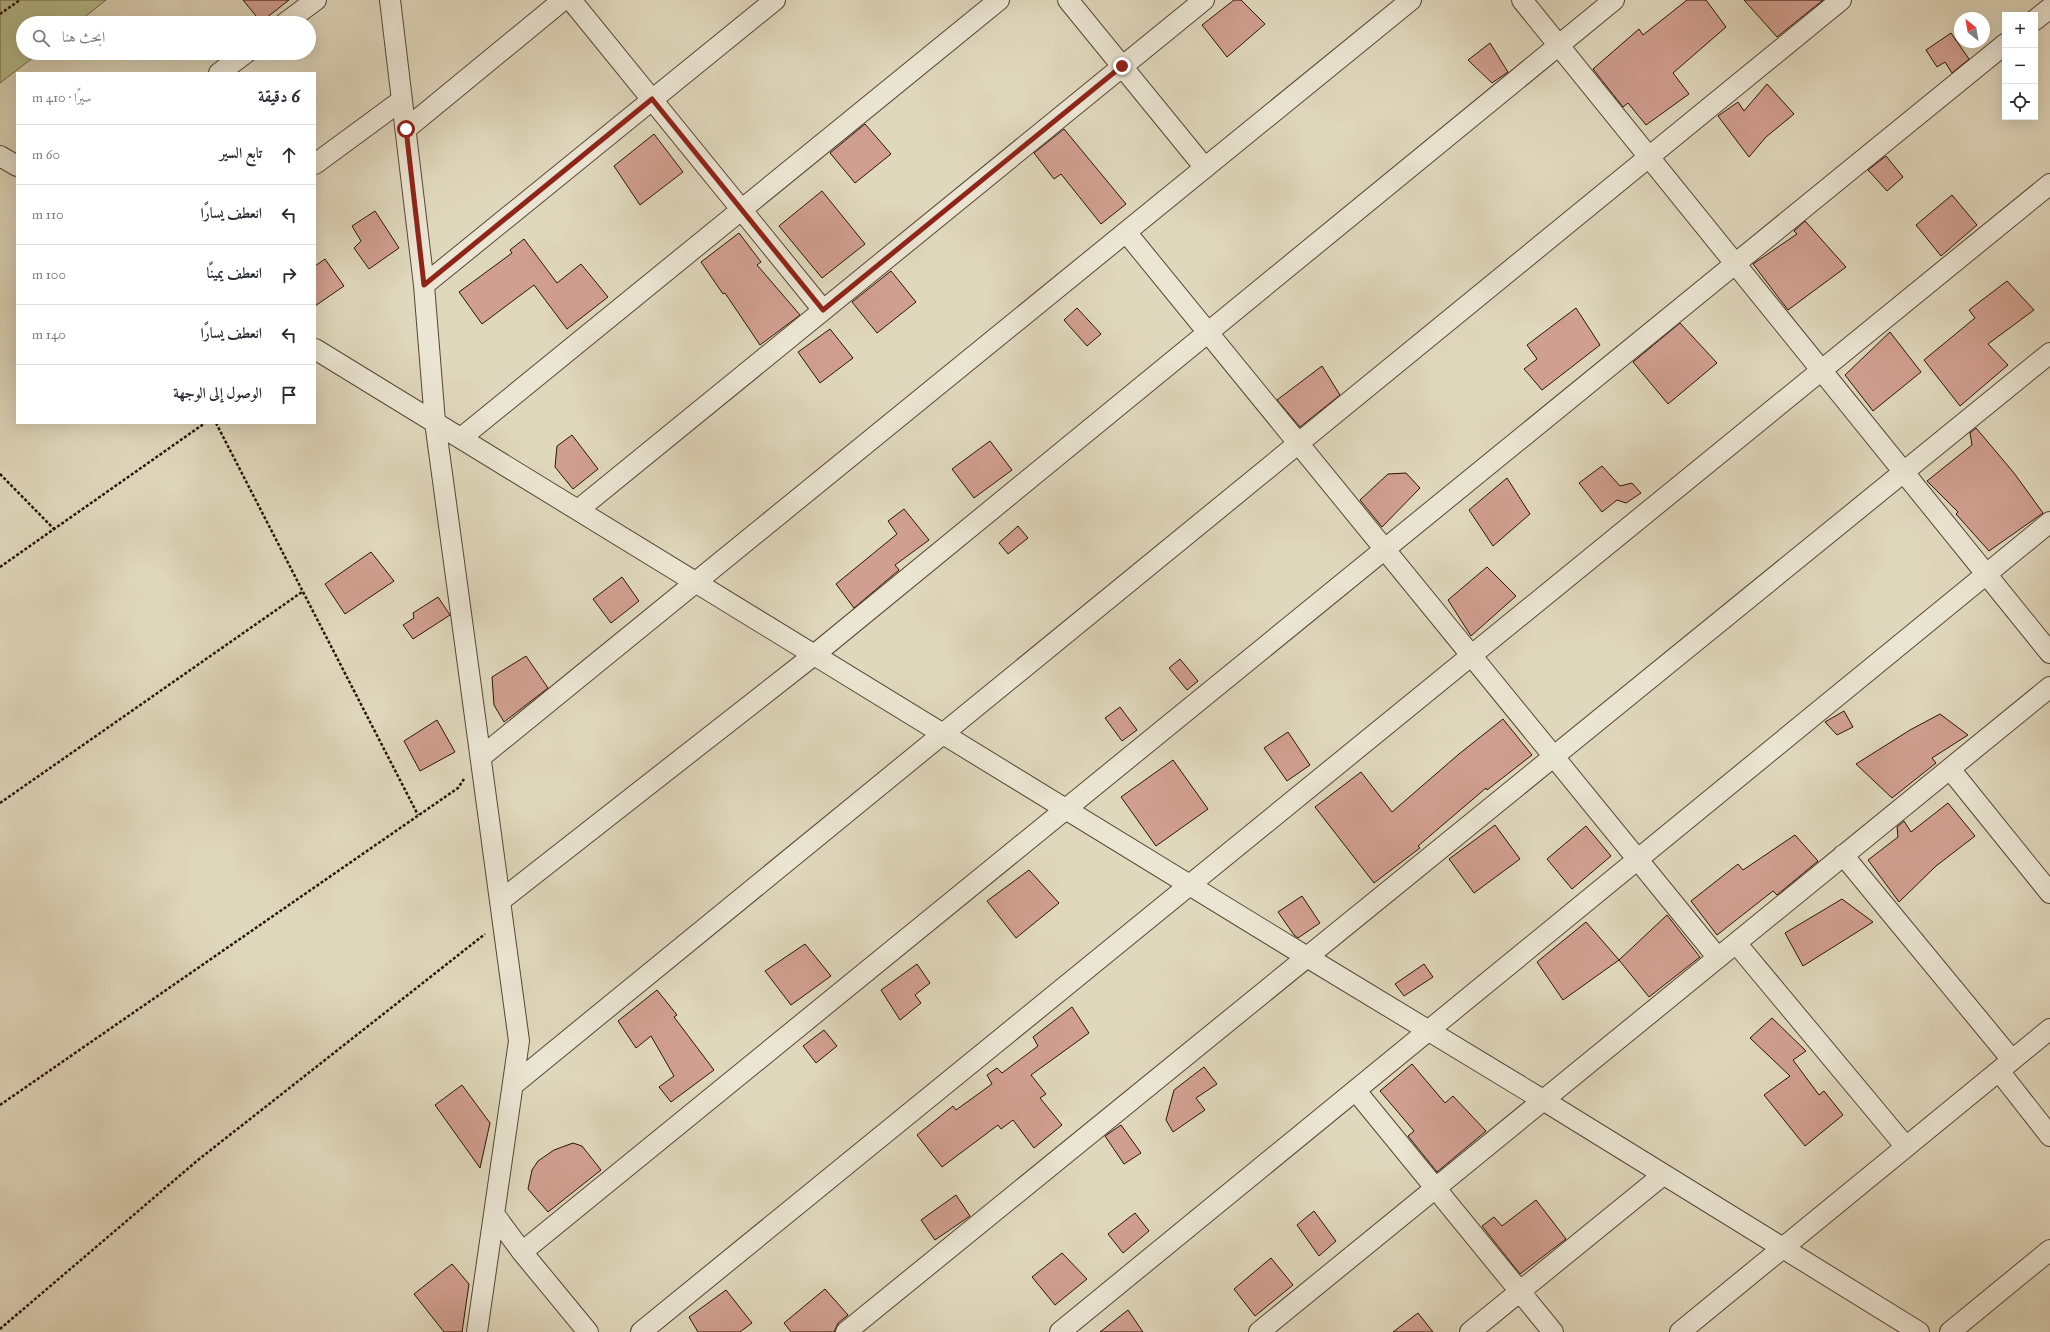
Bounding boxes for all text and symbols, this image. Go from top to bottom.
north arrow [1954,12,1990,48]
map controls [2002,12,2038,120]
button: + [2002,12,2038,48]
search box [16,16,316,60]
icon: search [30,27,52,49]
text: ابحث هنا [62,28,105,46]
button: − [2002,48,2038,84]
route end [1113,57,1131,75]
button: locate [2002,84,2038,120]
text: 6 دقيقة [258,86,300,107]
text: سيرًا · 410 m [32,90,91,106]
route start [397,120,415,138]
text: تابع السير [220,144,262,162]
icon: ahead [278,144,300,166]
text: 60 m [32,147,60,163]
text: انعطف يسارًا [200,204,262,222]
icon: left [278,204,300,226]
text: 110 m [32,207,64,223]
text: انعطف يمينًا [207,264,262,282]
icon: right [278,264,300,286]
text: 100 m [32,267,66,283]
text: انعطف يسارًا [200,324,262,342]
icon: left [278,324,300,346]
text: 140 m [32,327,66,343]
text: الوصول إلى الوجهة [173,384,262,402]
icon: arrive [278,384,300,406]

